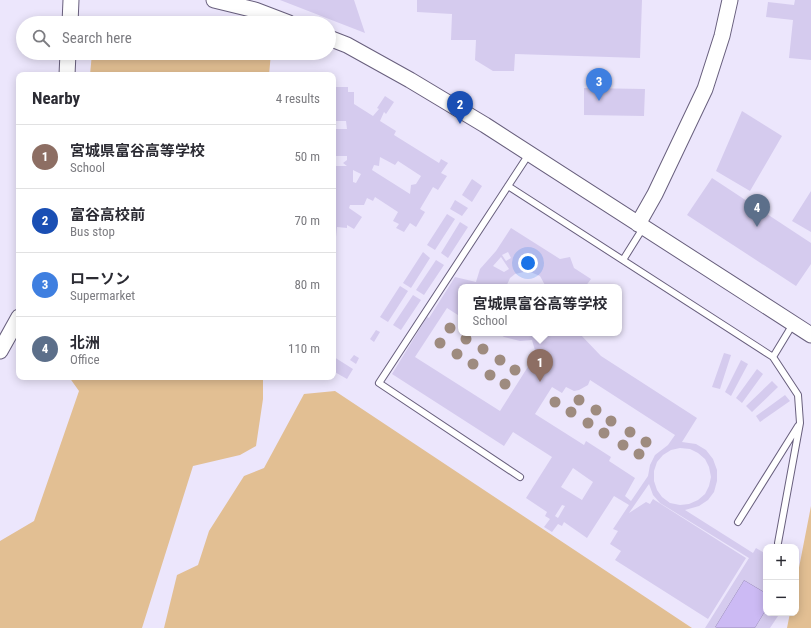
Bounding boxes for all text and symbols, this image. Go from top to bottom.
search box [16,16,336,60]
icon: search [30,27,52,49]
text: Search here [62,29,132,47]
pin: 3 [586,68,612,101]
text: Nearby [32,88,80,108]
text: 4 results [276,91,320,106]
pin: 2 [447,91,473,124]
text: 宮城県富谷高等学校 [70,142,205,160]
text: 1 [42,149,48,164]
text: 50 m [294,149,320,164]
text: School [70,160,105,175]
pin: 4 [744,194,770,227]
text: 富谷高校前 [70,206,145,224]
text: 2 [42,213,48,228]
text: 70 m [294,213,320,228]
text: Bus stop [70,224,115,239]
your location [518,253,538,273]
text: ローソン [70,270,130,288]
text: 3 [42,277,48,292]
text: 80 m [294,277,320,292]
popup [458,284,622,336]
text: Supermarket [70,288,135,303]
text: 宮城県富谷高等学校 [472,295,608,313]
text: School [472,313,508,328]
text: 北洲 [70,334,100,352]
text: 4 [42,341,48,356]
text: 110 m [288,341,320,356]
pin: 1 [527,349,553,382]
text: Office [70,352,100,367]
map controls [763,544,799,616]
button: + [763,544,799,580]
button: − [763,580,799,616]

